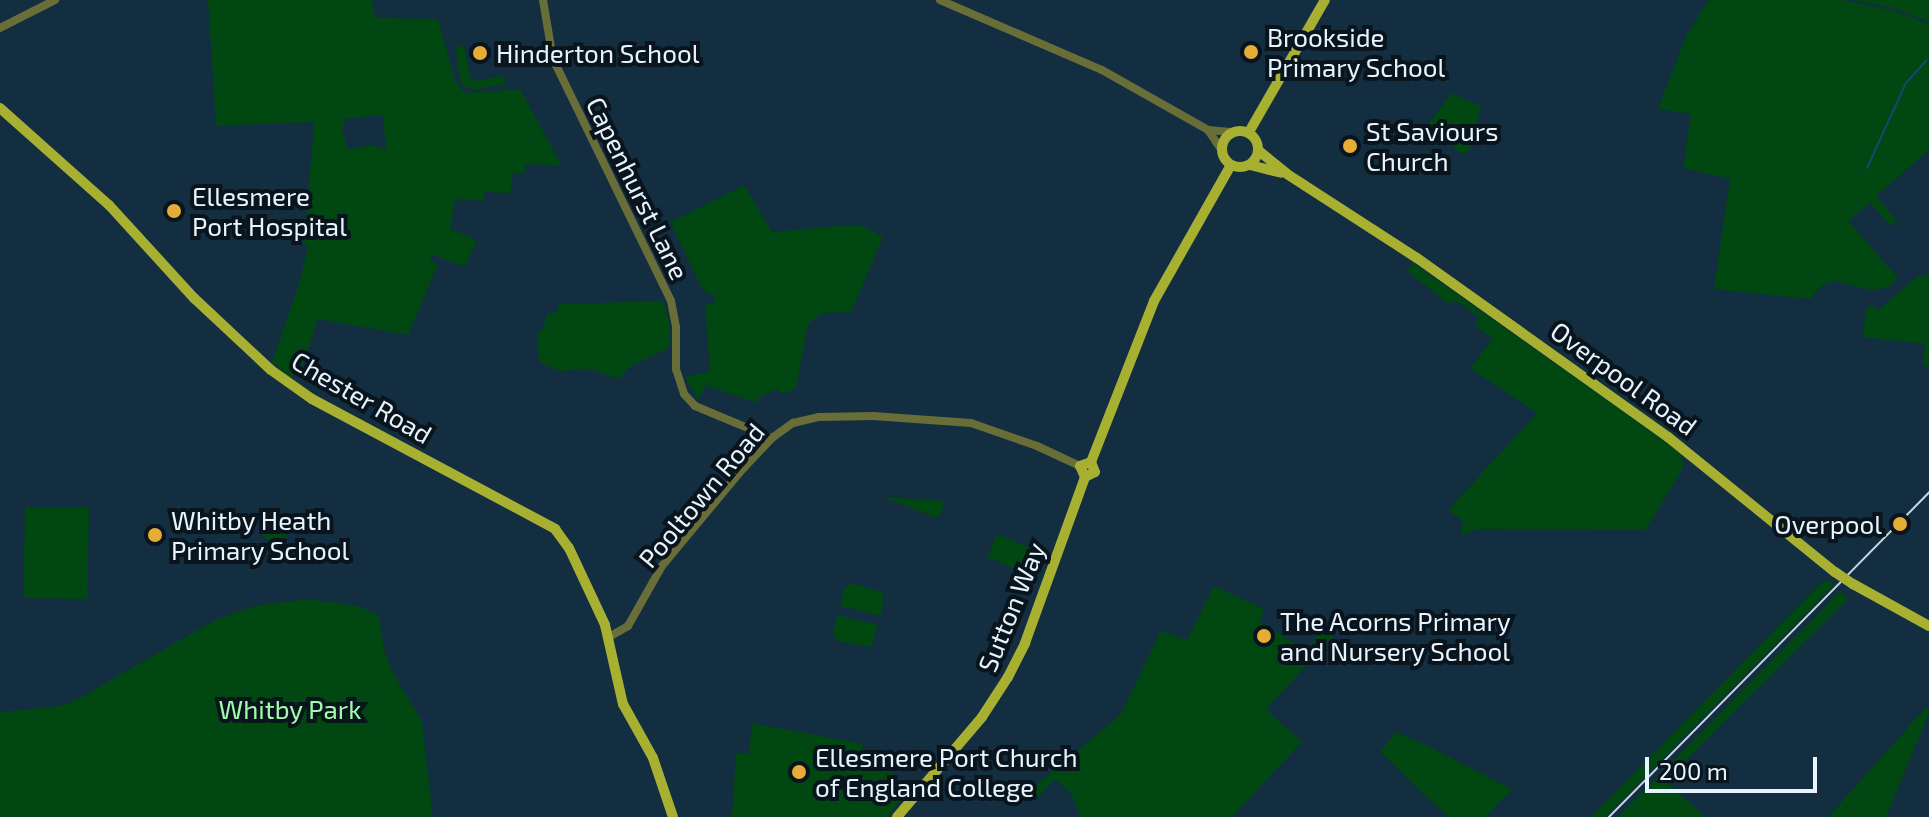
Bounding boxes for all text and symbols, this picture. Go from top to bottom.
place label: Brookside Primary School [1267,21,1446,82]
place label: Hinderton School [496,37,699,69]
marker: Brookside Primary School [1242,43,1260,61]
marker: Hinderton School [471,44,489,62]
street label: Capenhurst Lane [580,92,696,284]
place label: St Saviours Church [1366,115,1498,176]
marker: St Saviours Church [1341,137,1359,155]
place label: Ellesmere Port Hospital [192,180,347,242]
marker: Ellesmere Port Hospital [163,200,185,222]
street label: Overpool Road [1545,314,1703,442]
street label: Chester Road [286,344,438,450]
street label: Pooltown Road [632,416,770,574]
place label: Whitby Heath Primary School [171,504,350,566]
place label: Overpool [1774,508,1882,540]
marker: Overpool [1889,513,1911,535]
marker: Whitby Heath Primary School [146,526,164,544]
street label: Sutton Way [971,538,1051,676]
place label: The Acorns Primary and Nursery School [1280,605,1511,666]
marker: The Acorns Primary and Nursery School [1255,627,1273,645]
park label: Whitby Park [218,693,362,725]
place label: Ellesmere Port Church of England College [815,741,1077,802]
scale bar [1649,741,1821,791]
text: 200 m [1659,756,1728,785]
marker: Ellesmere Port Church of England College [790,763,808,781]

